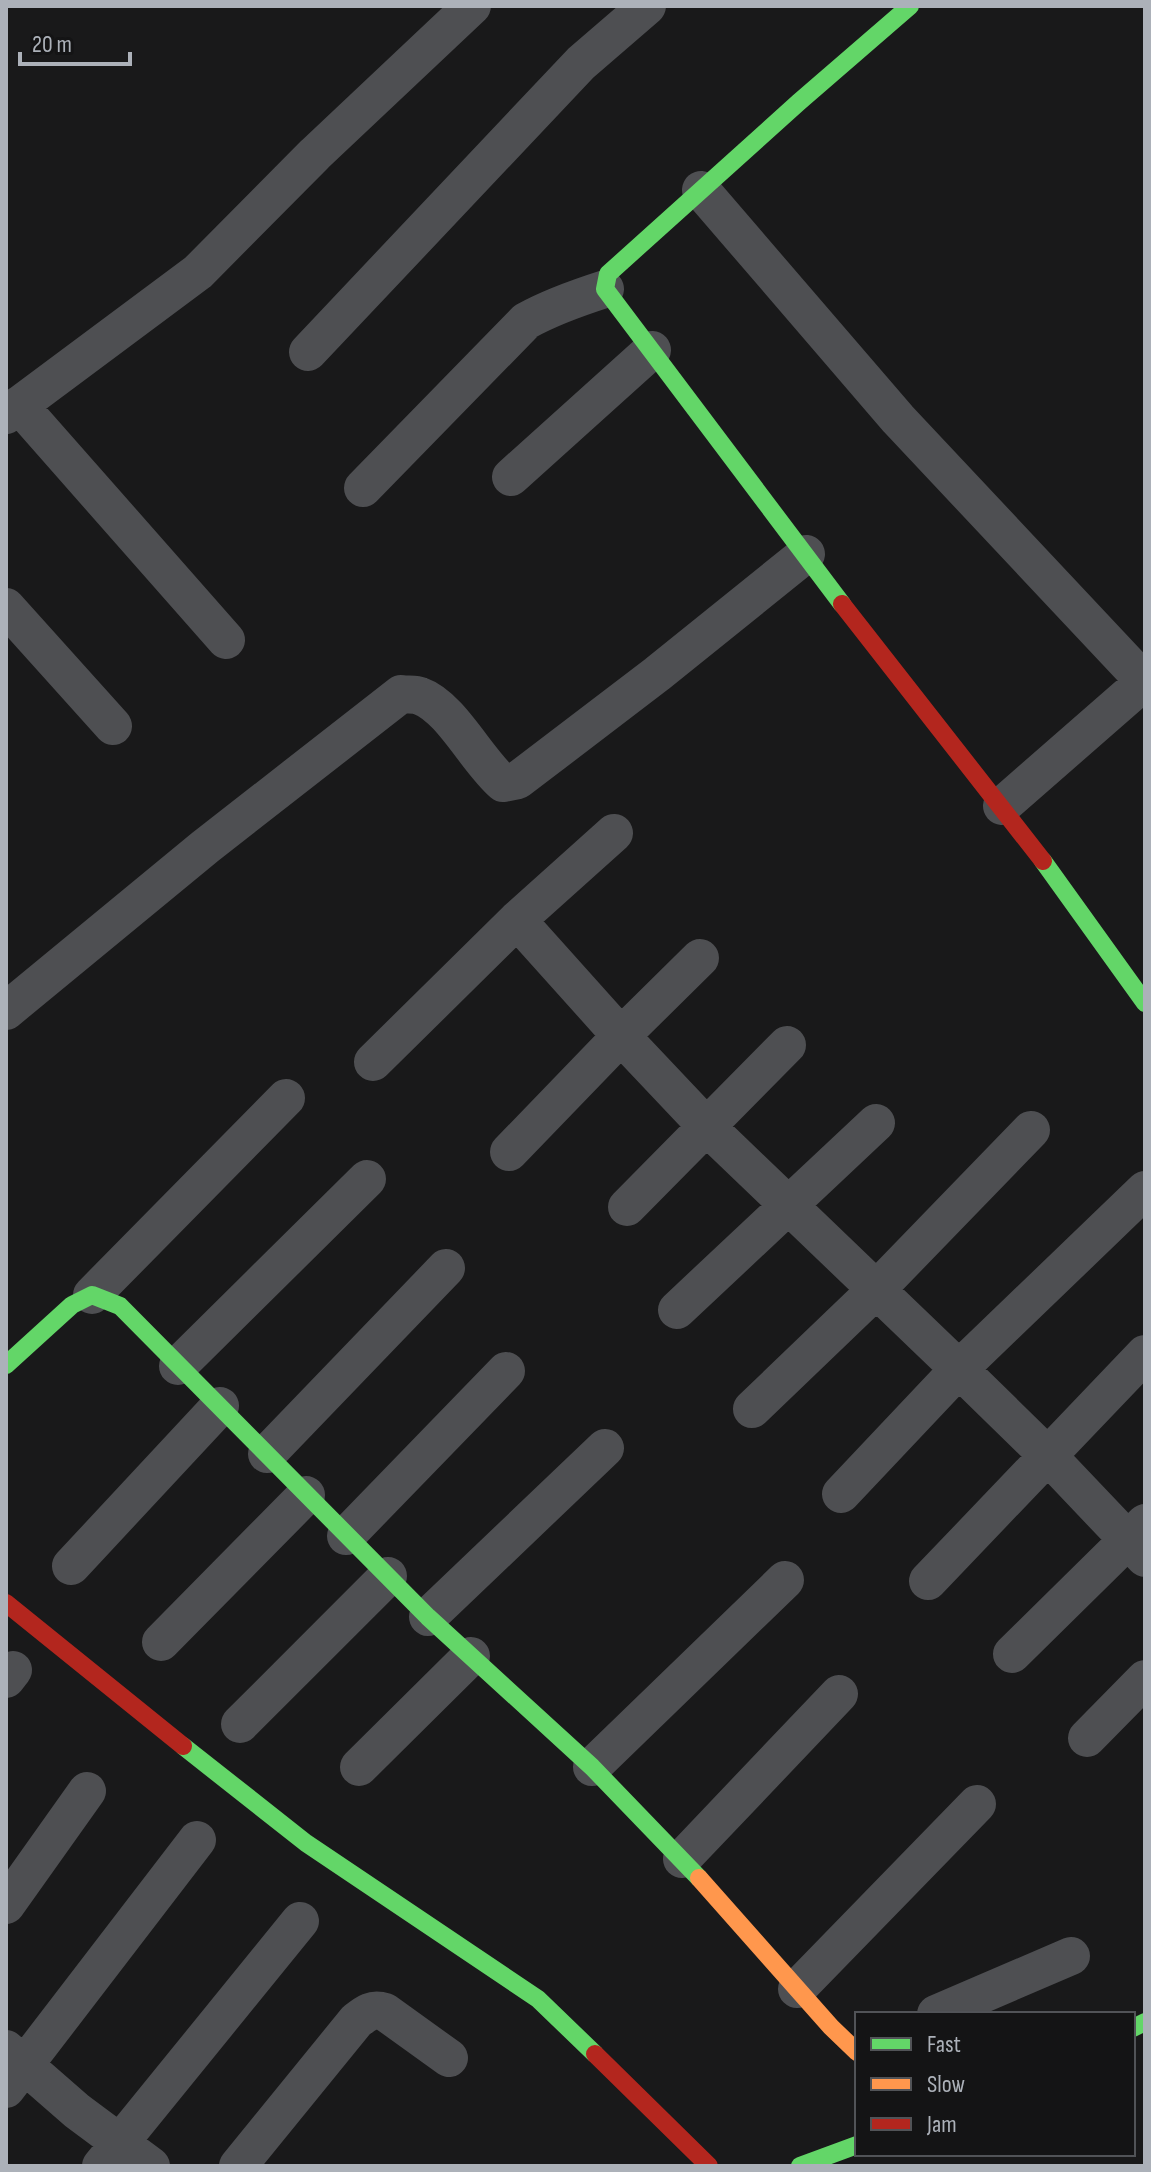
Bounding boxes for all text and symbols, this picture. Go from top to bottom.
scale bar [20,16,130,66]
text: 20 m [32,30,72,59]
legend [855,2012,1135,2156]
text: Fast [927,2030,961,2059]
text: Slow [927,2070,965,2099]
text: Jam [926,2110,957,2139]

